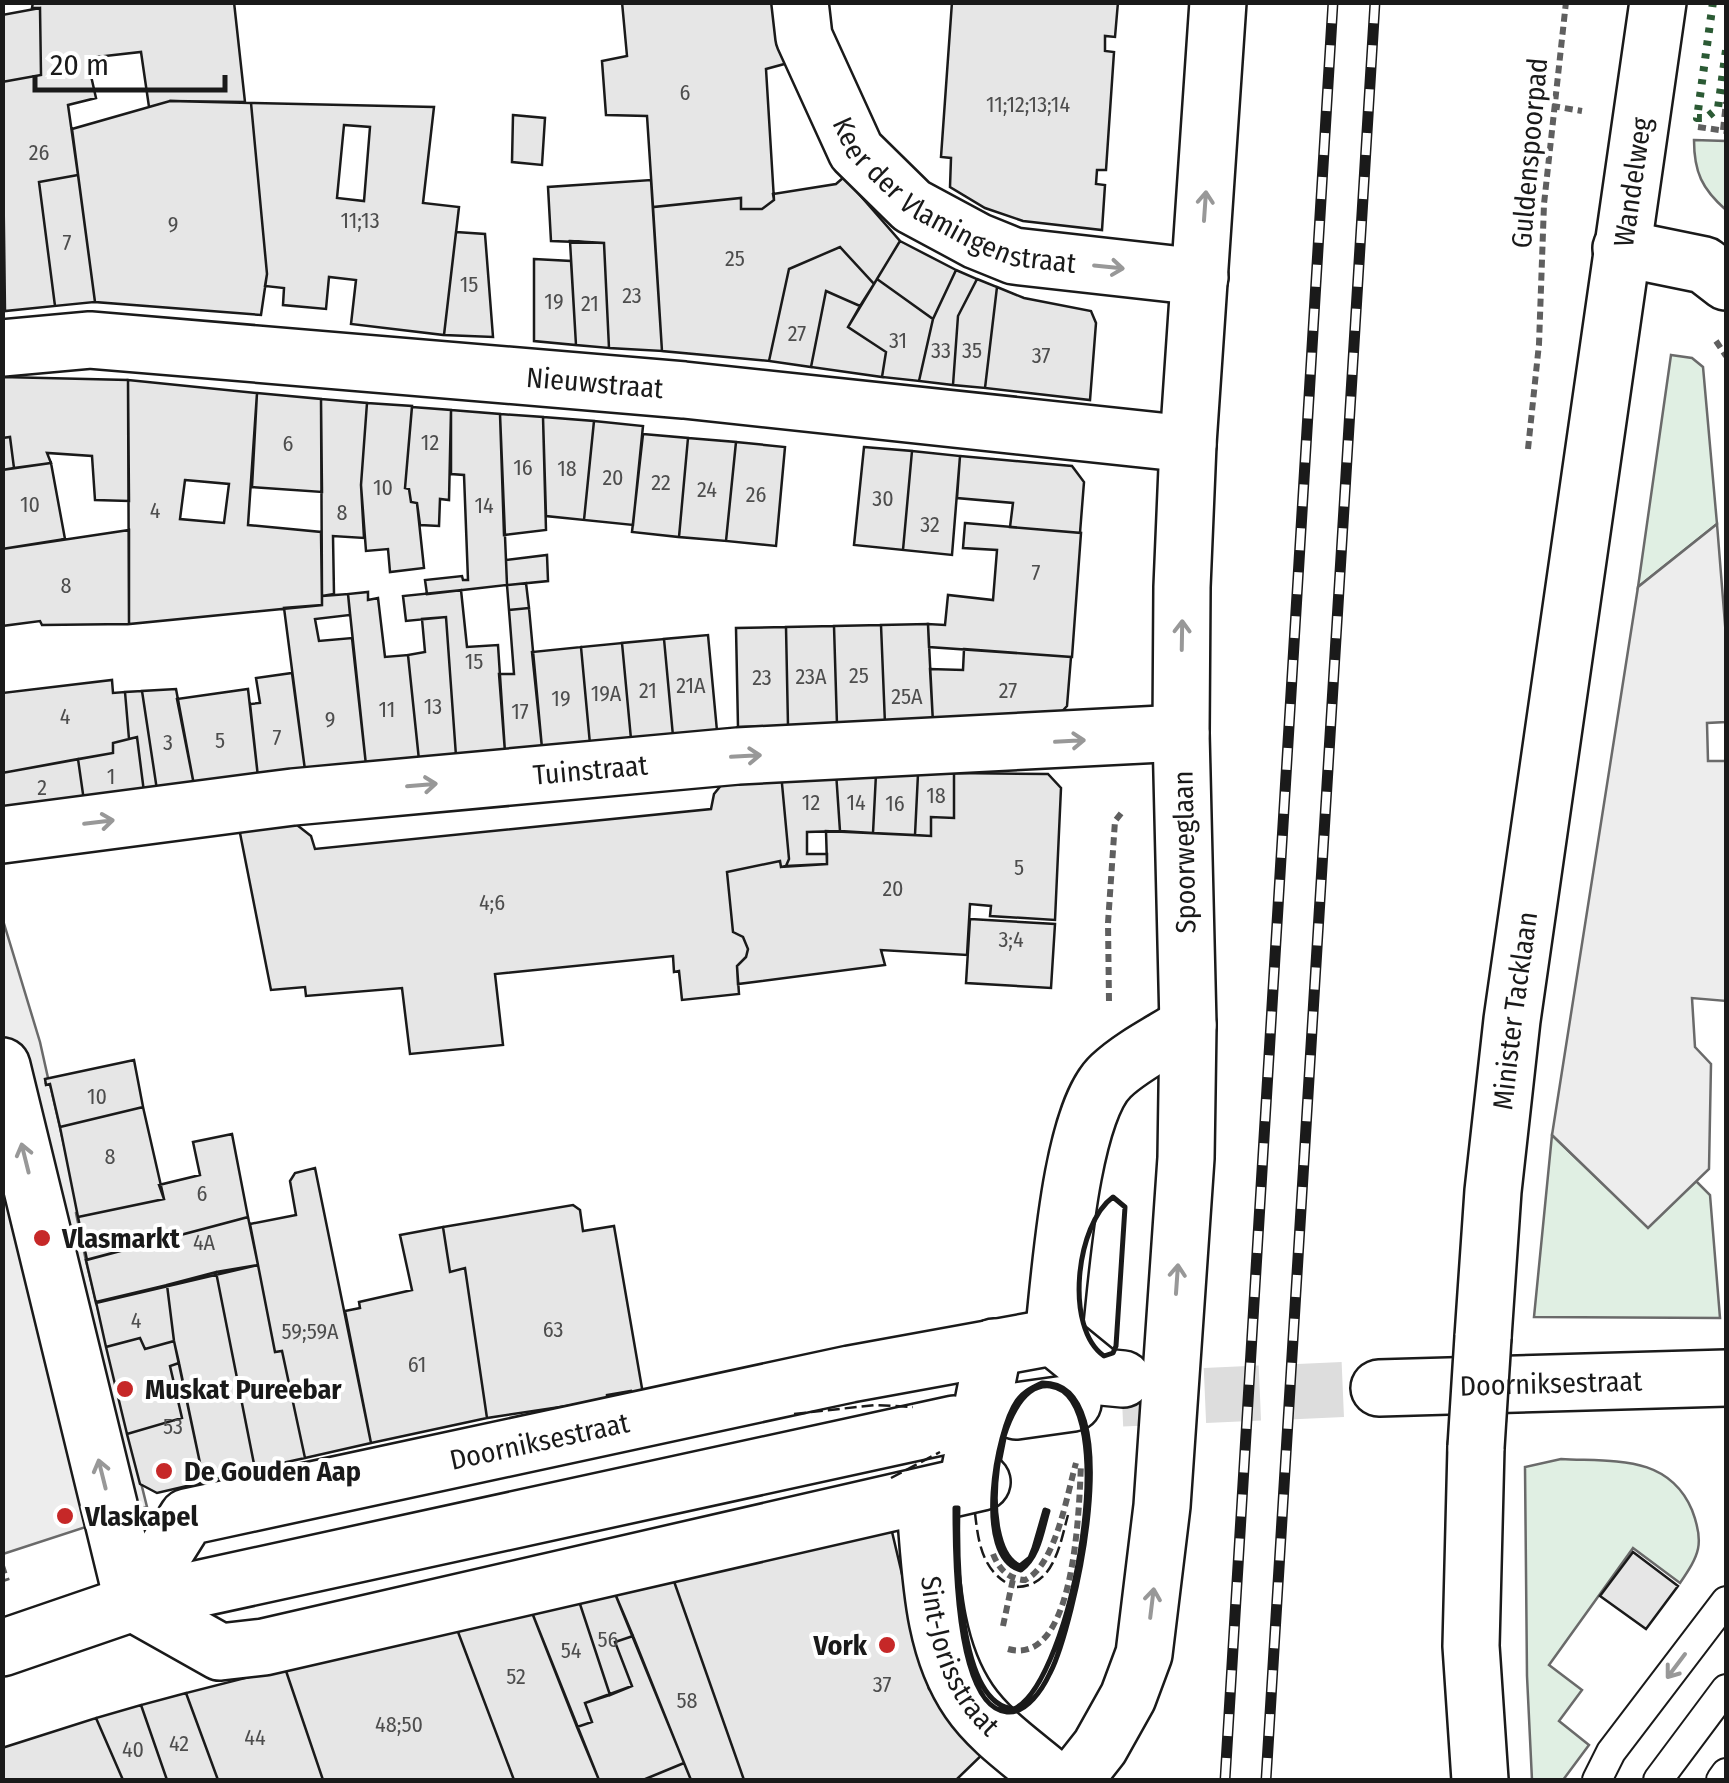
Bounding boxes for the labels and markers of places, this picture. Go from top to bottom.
place label: Vlasmarkt [61,1222,181,1255]
marker: Vlasmarkt [31,1227,53,1249]
place label: Muskat Pureebar [145,1373,342,1406]
marker: Muskat Pureebar [114,1378,136,1400]
place label: De Gouden Aap [184,1455,361,1488]
marker: De Gouden Aap [153,1460,175,1482]
place label: Vlaskapel [84,1500,198,1533]
marker: Vlaskapel [54,1505,76,1527]
place label: Vork [813,1629,868,1662]
marker: Vork [876,1634,898,1656]

